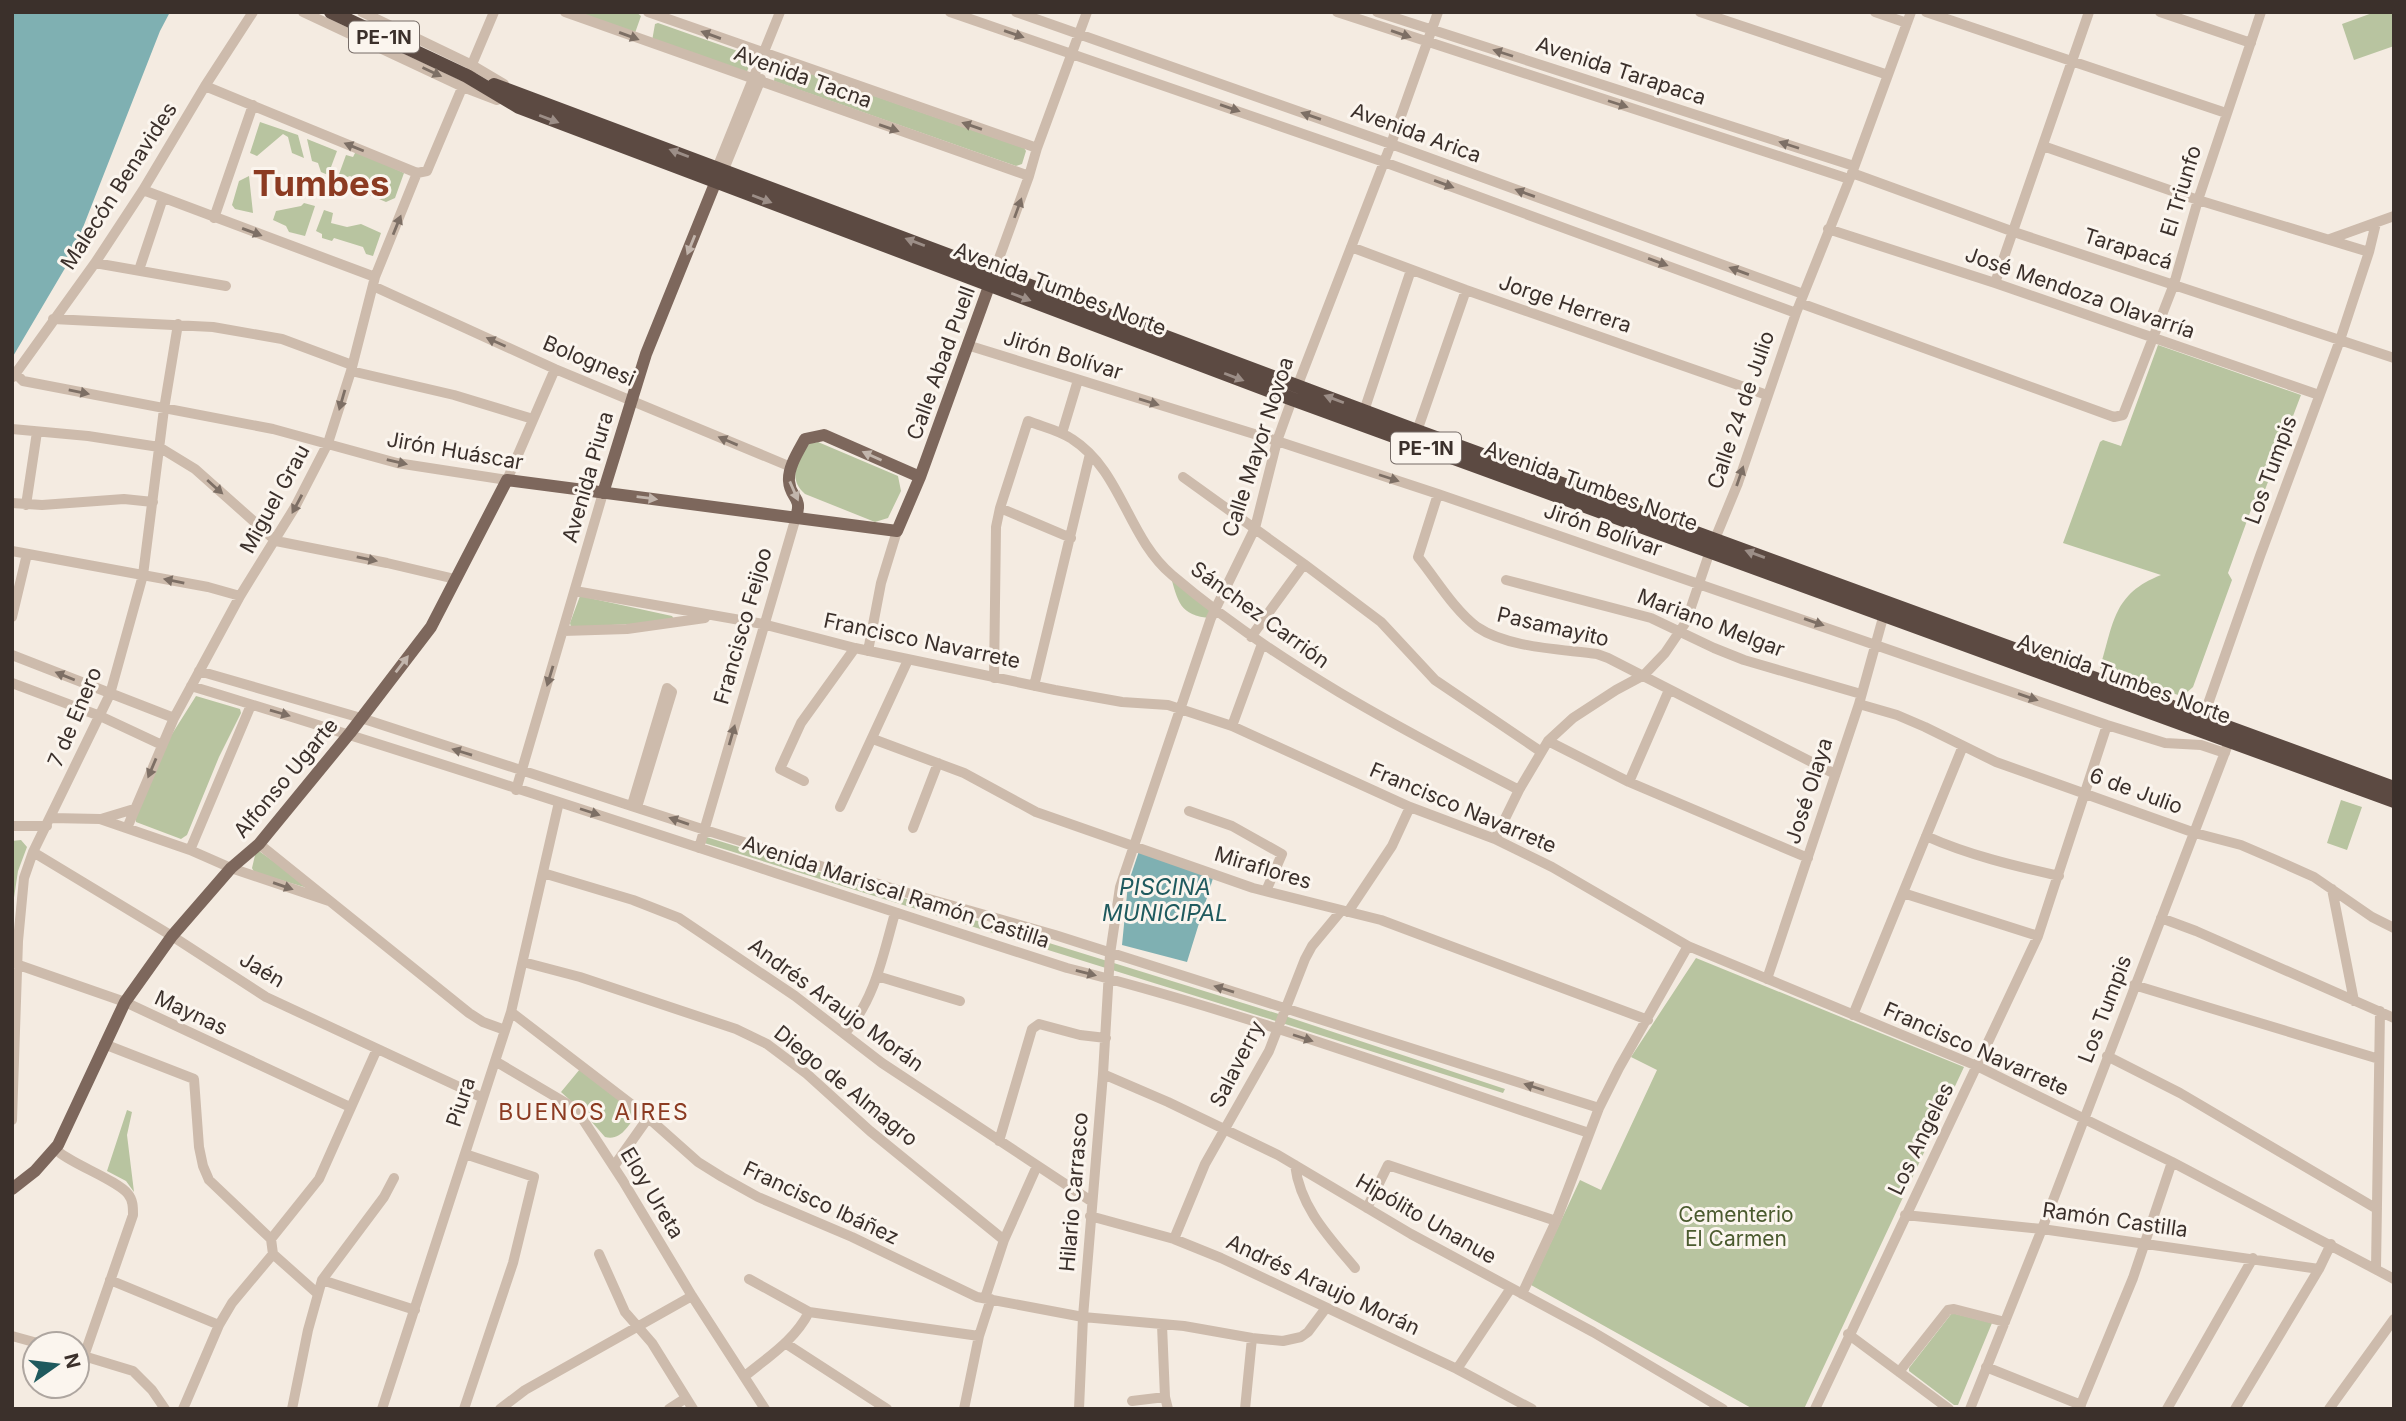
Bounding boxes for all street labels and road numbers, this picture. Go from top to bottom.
road number: PE-1N [349,22,419,52]
street label: Avenida Tarapaca [1533,31,1709,110]
street label: Avenida Tacna [731,40,875,113]
street label: Avenida Arica [1348,97,1485,168]
street label: Malecón Benavides [55,98,182,274]
street label: El Triunfo [2155,142,2206,239]
street label: Tarapacá [2080,222,2176,275]
street label: Avenida Tumbes Norte [951,237,1170,341]
street label: José Mendoza Olavarría [1962,241,2198,344]
street label: Jorge Herrera [1495,269,1635,338]
street label: Calle Abad Puell [901,283,980,443]
street label: Jirón Bolívar [1000,325,1126,385]
street label: Calle 24 de Julio [1702,327,1779,492]
street label: Bolognesi [539,330,639,391]
street label: Calle Mayor Novoa [1217,354,1298,540]
street label: Avenida Piura [557,408,618,545]
street label: Los Tumpis [2239,412,2302,527]
street label: Jirón Huáscar [385,426,525,475]
road number: PE-1N [1391,432,1461,463]
street label: Avenida Tumbes Norte [1481,435,1701,536]
street label: Miguel Grau [234,440,315,557]
street label: Jirón Bolívar [1541,498,1666,561]
street label: Francisco Feijoo [708,545,777,707]
street label: Sánchez Carrión [1186,556,1334,673]
street label: Mariano Melgar [1634,583,1788,662]
street label: Pasamayito [1495,601,1612,652]
street label: Francisco Navarrete [822,607,1023,674]
street label: Avenida Tumbes Norte [2014,628,2234,729]
street label: 7 de Enero [42,663,107,771]
street label: Alfonso Ugarte [228,713,343,843]
street label: José Olaya [1780,735,1837,847]
street label: Francisco Navarrete [1366,757,1560,858]
street label: 6 de Julio [2086,762,2186,819]
street label: Avenida Mariscal Ramón Castilla [739,830,1053,953]
street label: Miraflores [1212,841,1315,894]
street label: Andrés Araujo Morán [744,933,929,1077]
street label: Jaén [235,946,289,993]
street label: Los Tumpis [2073,951,2137,1066]
street label: Maynas [151,985,232,1040]
street label: Francisco Navarrete [1880,996,2073,1101]
street label: Salaverry [1204,1016,1269,1111]
street label: Diego de Almagro [769,1020,923,1151]
street label: Piura [441,1074,480,1130]
street label: Los Angeles [1883,1079,1959,1199]
street label: Hilario Carrasco [1054,1111,1093,1273]
street label: Eloy Ureta [615,1143,689,1243]
street label: Francisco Ibáñez [739,1156,903,1250]
street label: Hipólito Unanue [1351,1168,1501,1269]
street label: Ramón Castilla [2041,1197,2189,1242]
street label: Andrés Araujo Morán [1223,1229,1424,1340]

